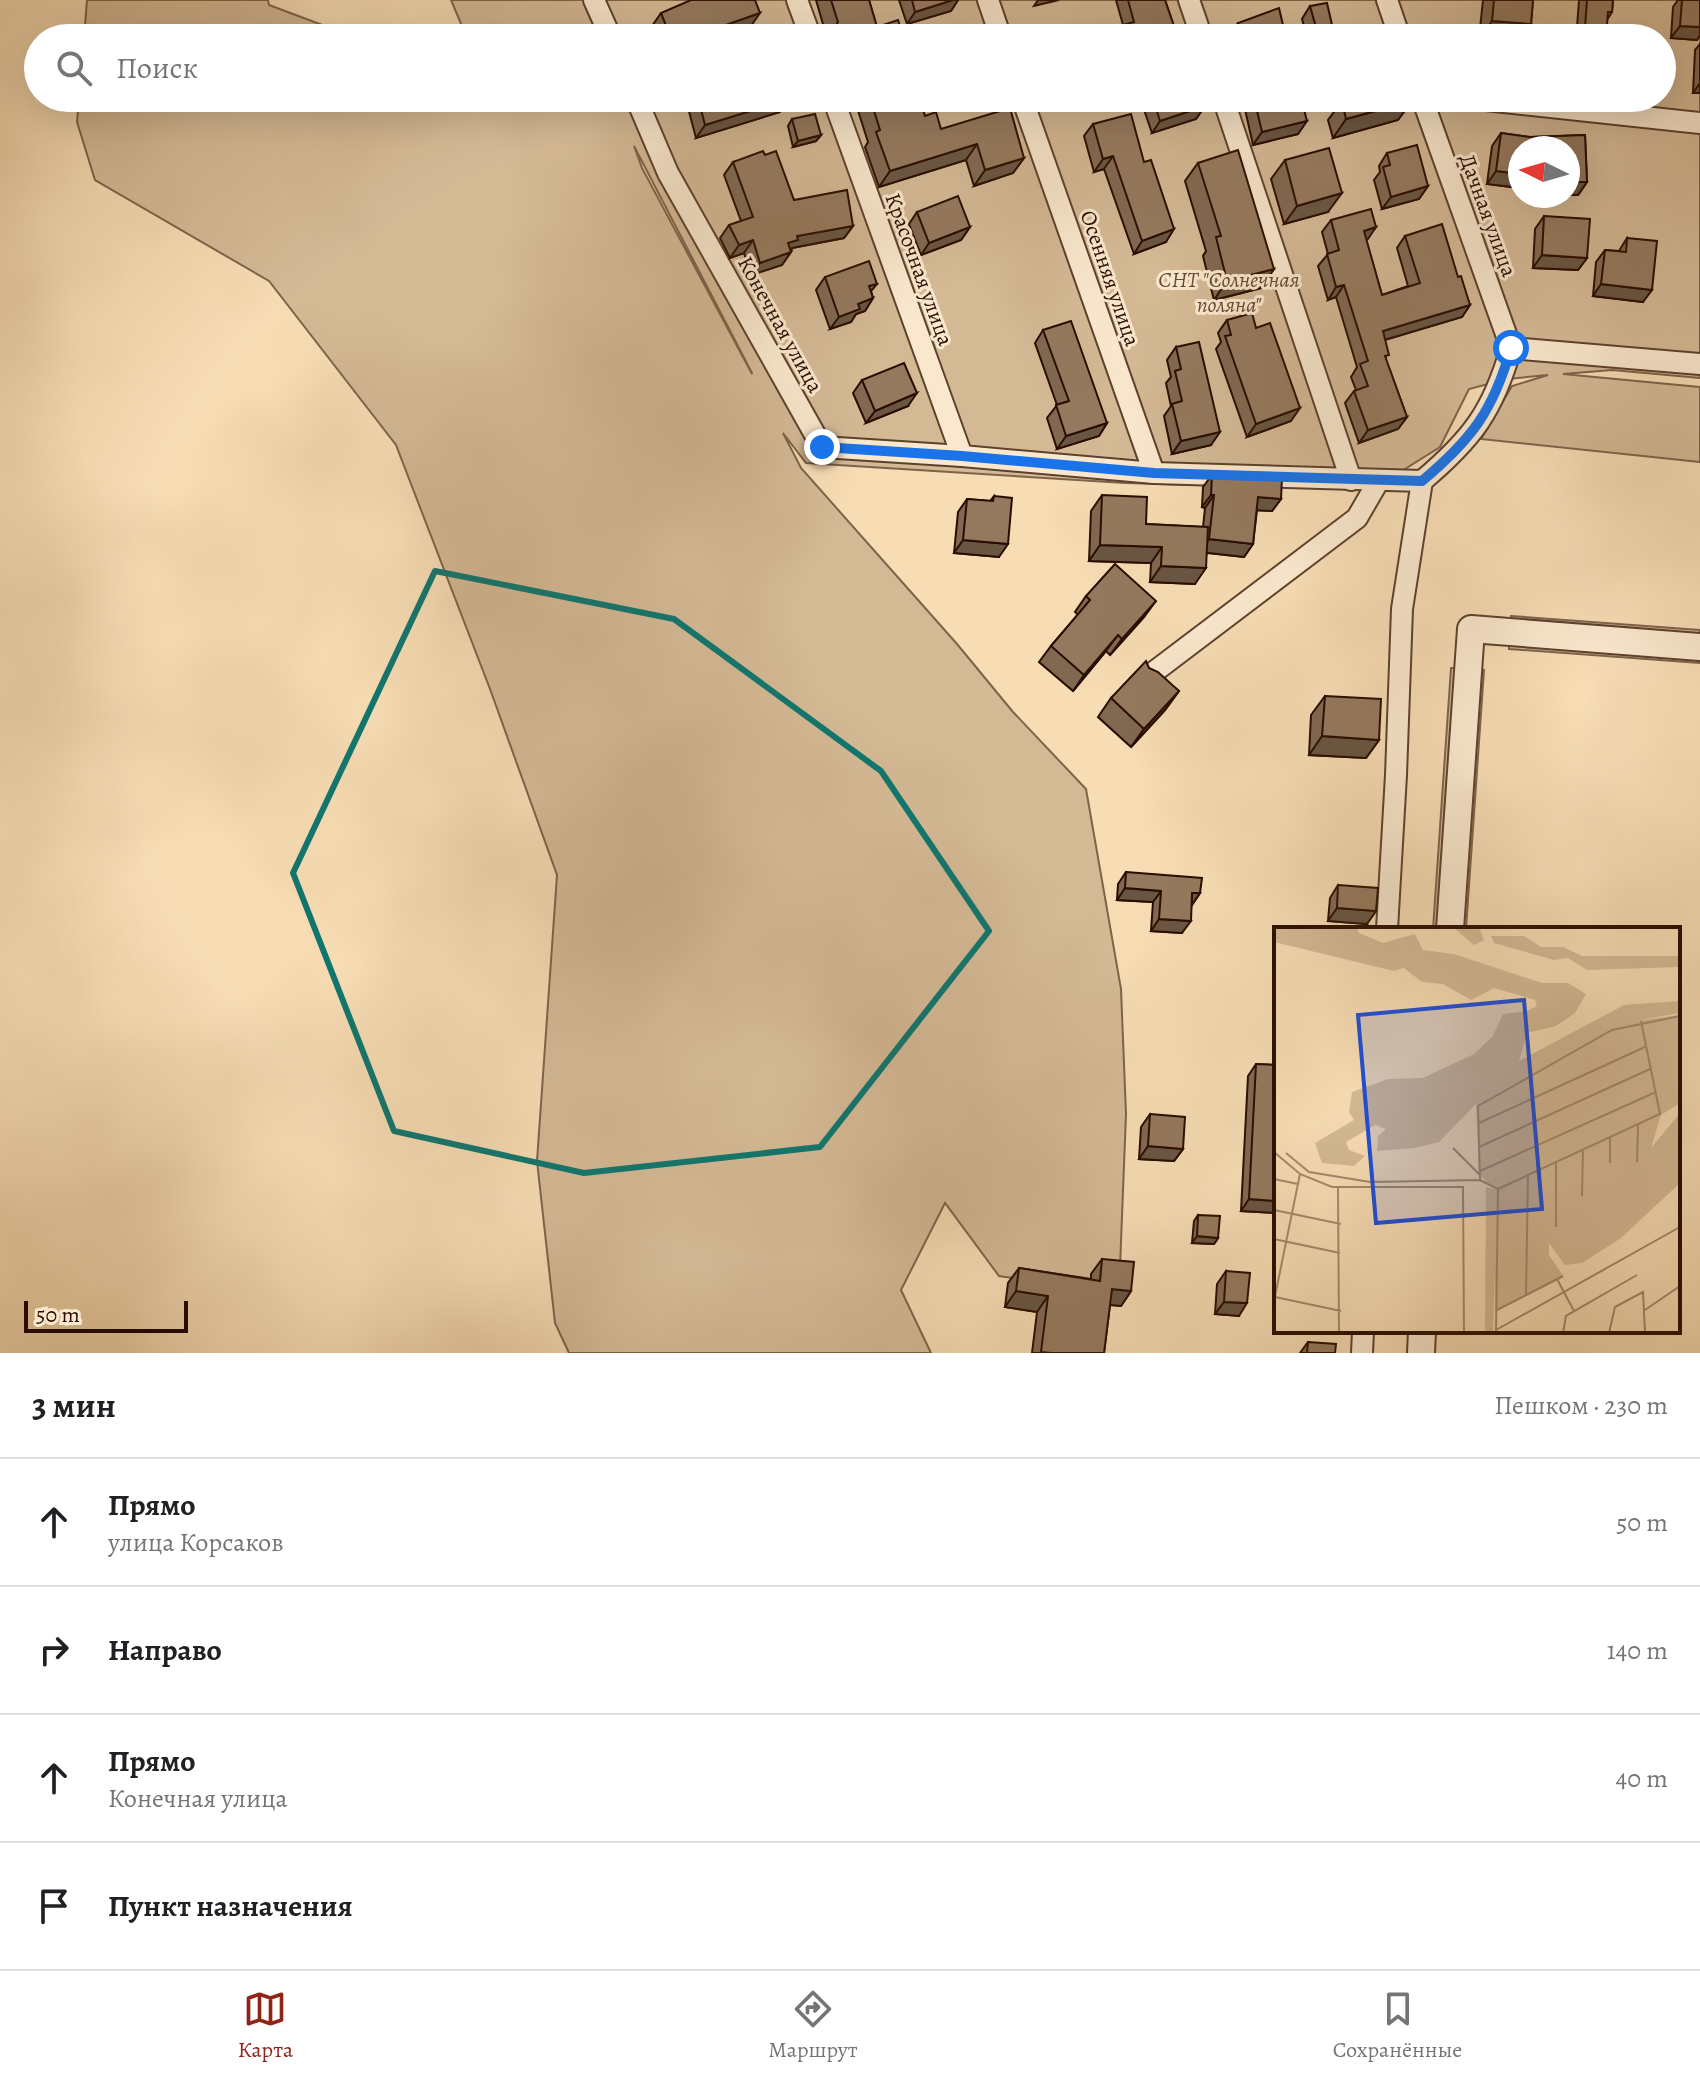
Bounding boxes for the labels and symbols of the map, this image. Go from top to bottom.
north arrow [1508,136,1580,208]
street label: Дачная улица [1452,150,1524,282]
street label: Красочная улица [878,189,961,351]
street label: Осенняя улица [1073,206,1148,351]
street label: Конечная улица [730,251,830,399]
park label: СНТ "Солнечная поляна" [1158,265,1300,320]
route start [1493,330,1529,366]
route end [804,429,840,465]
inset map [1274,927,1680,1333]
scale bar [24,1297,188,1333]

